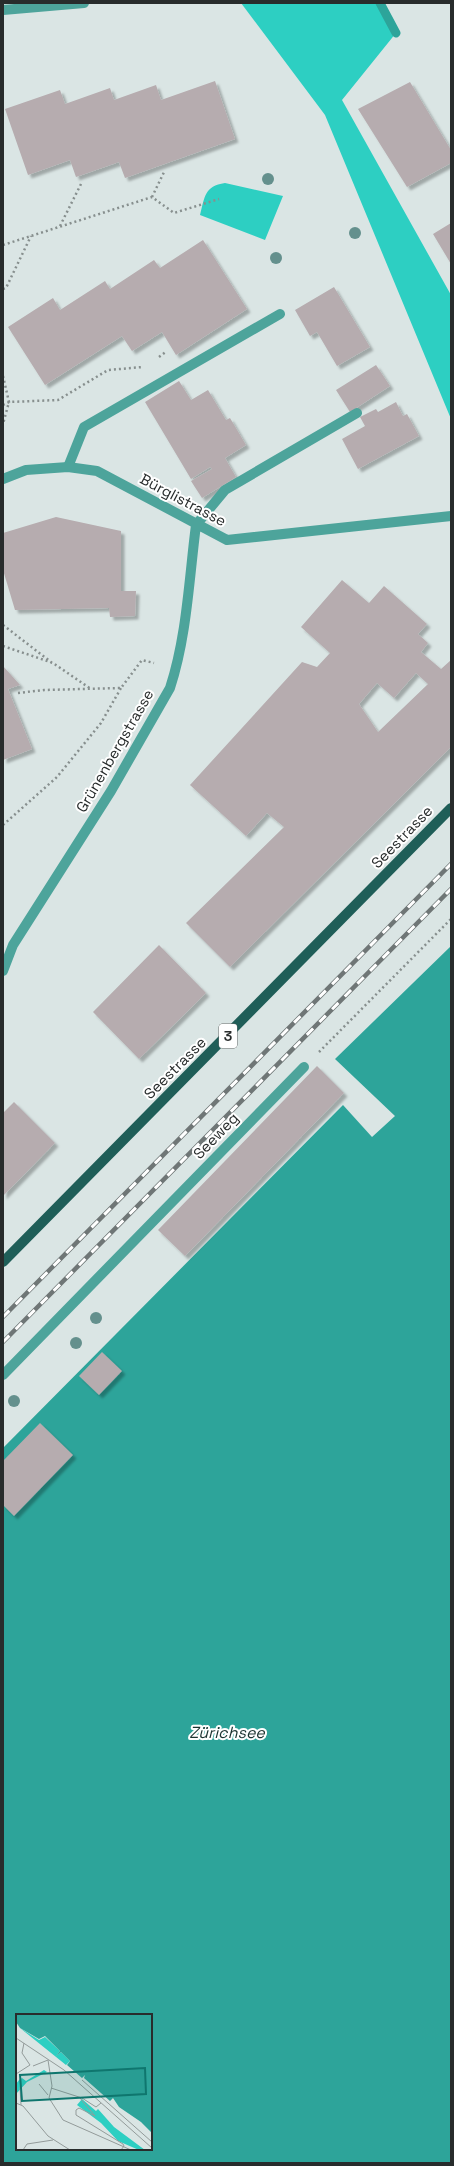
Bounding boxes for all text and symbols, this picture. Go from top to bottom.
street label: Bürglistrasse [137,469,230,530]
street label: Grünenbergstrasse [72,686,158,816]
street label: Seestrasse [367,801,436,872]
road number: 3 [219,1024,237,1048]
street label: Seestrasse [140,1032,210,1103]
street label: Seeweg [189,1108,242,1163]
water label: Zürichsee [189,1722,265,1743]
inset map [16,2014,152,2150]

